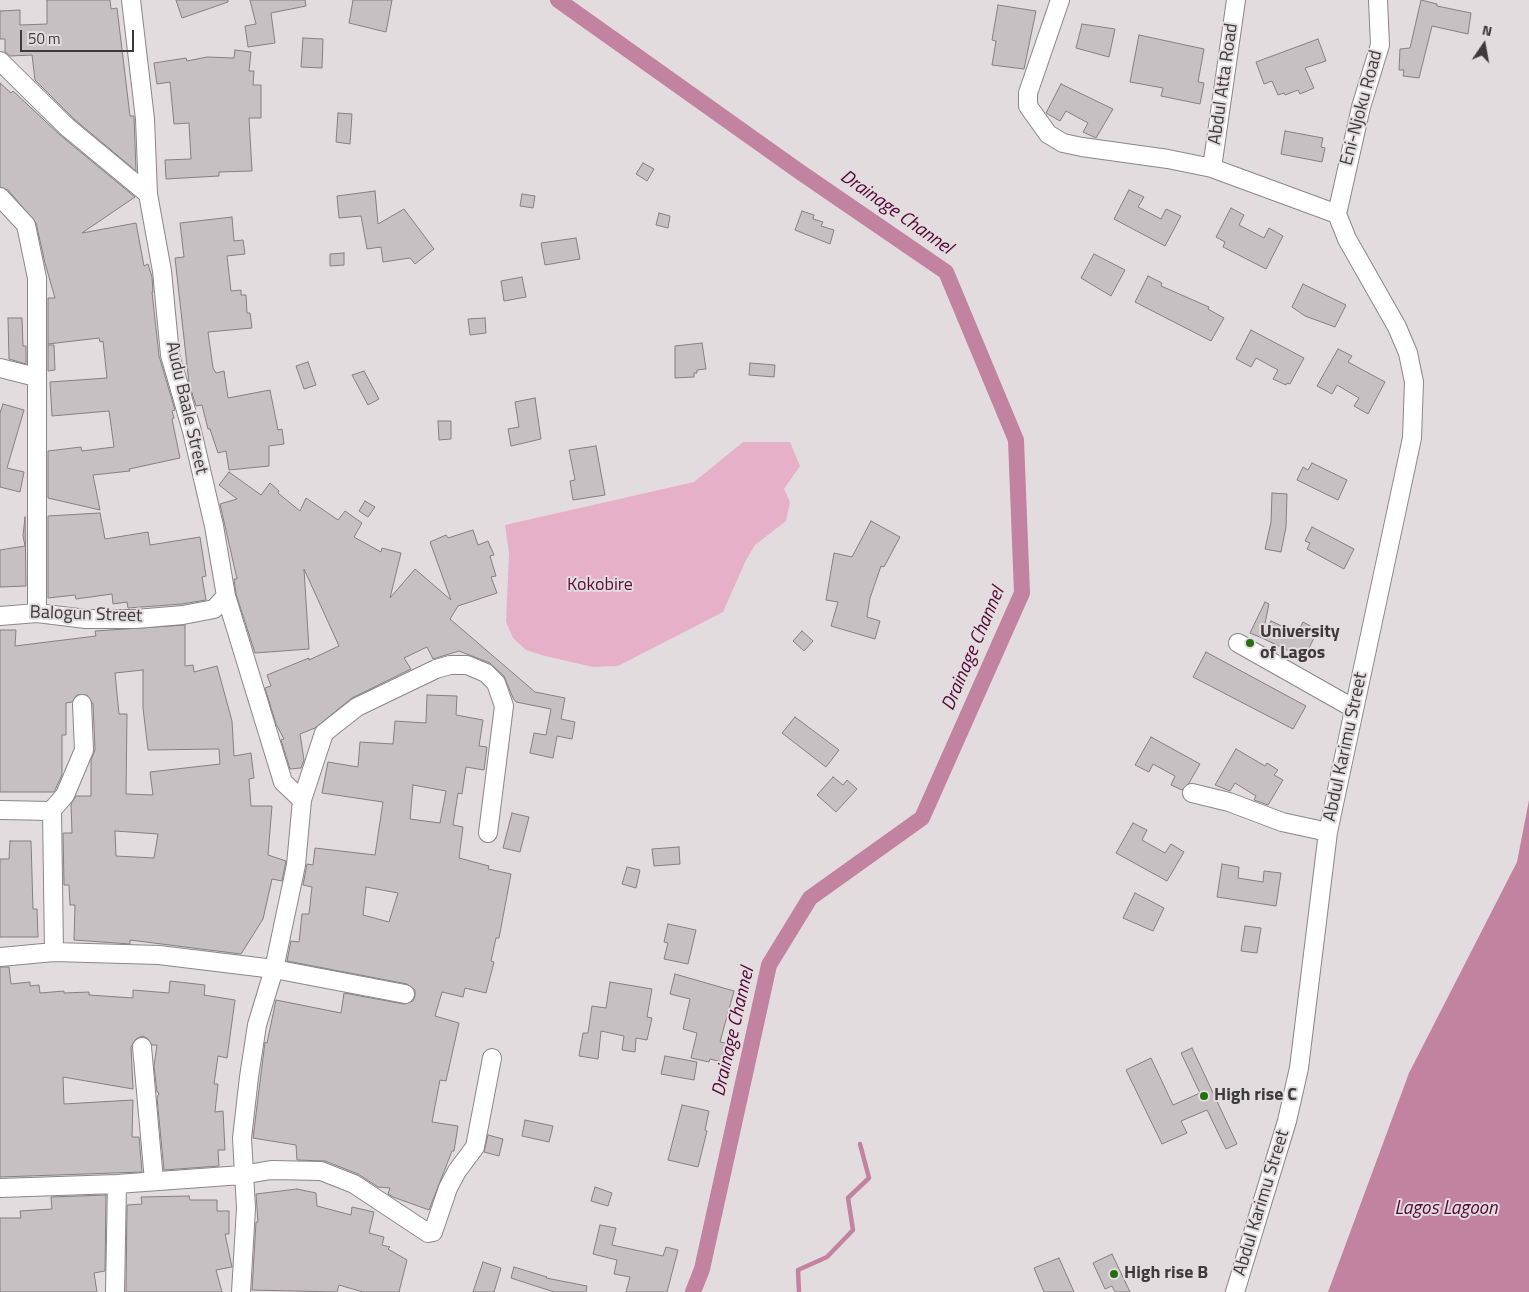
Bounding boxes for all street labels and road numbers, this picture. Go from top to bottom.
street label: Abdul Atta Road [1205,22,1243,146]
street label: Eni-Njoku Road [1336,48,1388,168]
street label: Audu Baale Street [160,339,212,477]
street label: Balogun Street [29,602,143,628]
street label: Abdul Karimu Street [1320,671,1372,823]
street label: Abdul Karimu Street [1229,1127,1295,1279]

